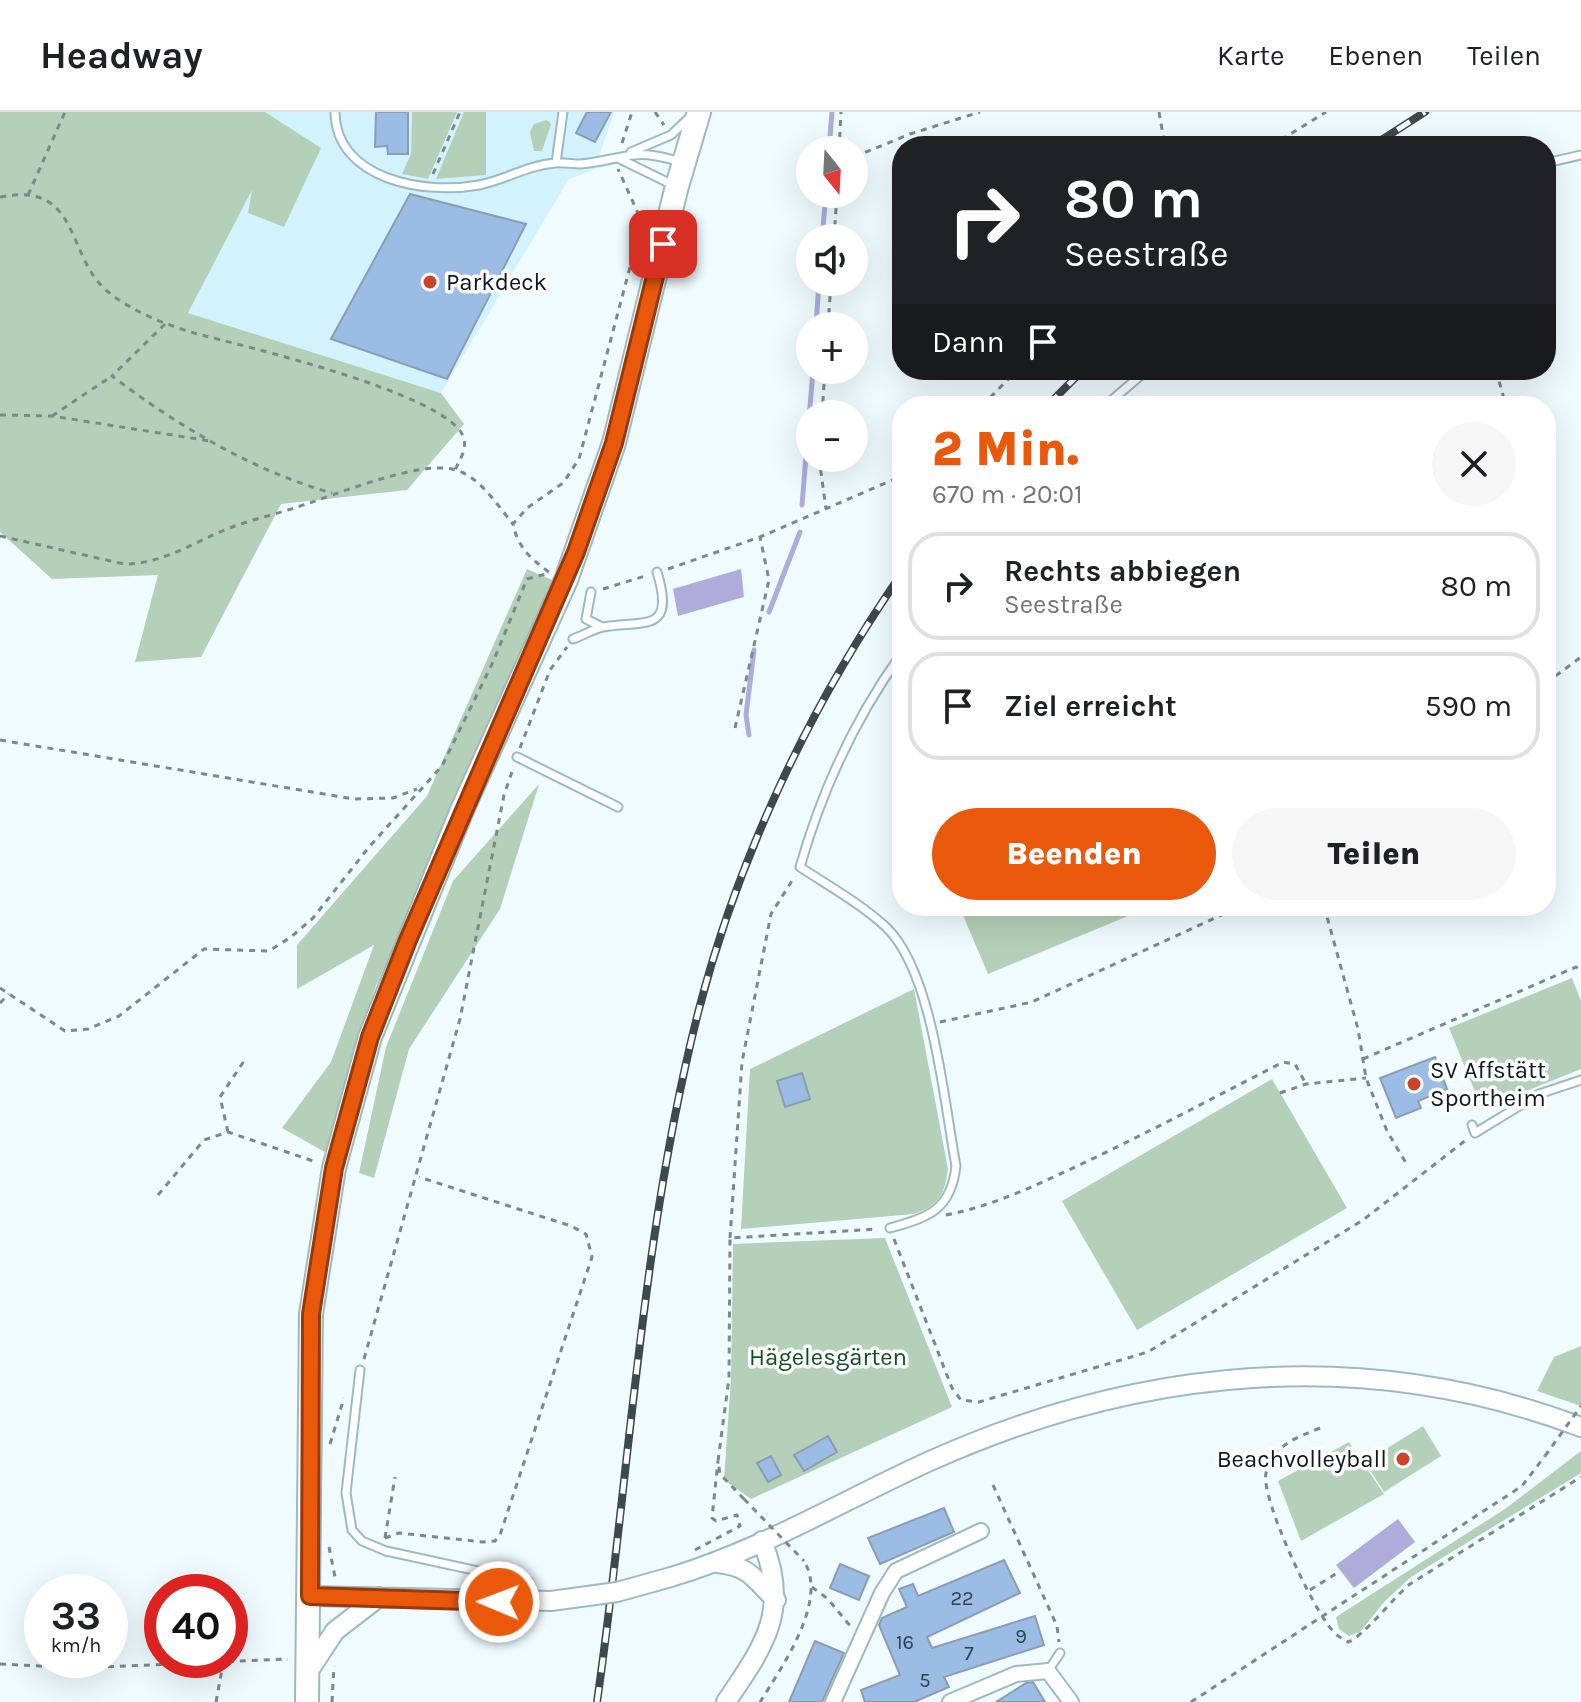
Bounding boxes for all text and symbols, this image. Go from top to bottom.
text: Headway [40,33,203,78]
text: Karte [1217,39,1284,72]
text: Ebenen [1328,39,1423,72]
text: Teilen [1467,39,1541,72]
north arrow [796,136,868,208]
map controls [796,136,868,472]
text: 80 m [1064,166,1203,231]
icon: right [932,168,1036,272]
pin [629,210,697,278]
icon: arrive [641,222,685,266]
button: sound [796,224,868,296]
text: Seestraße [1064,233,1229,275]
place label: Parkdeck [446,268,547,296]
marker: Parkdeck [421,273,439,291]
button: + [796,312,868,384]
icon: arrive [1021,320,1065,364]
text: Dann [932,324,1005,360]
button: − [796,400,868,472]
text: 2 Min. [932,421,1079,477]
button: close [1432,422,1516,506]
text: 670 m · 20:01 [932,479,1083,510]
text: Rechts abbiegen [1004,553,1241,589]
icon: right [936,564,980,608]
text: 80 m [1441,568,1512,604]
text: Seestraße [1004,589,1123,620]
icon: arrive [936,684,980,728]
text: Ziel erreicht [1004,688,1177,724]
text: 590 m [1425,688,1512,724]
button: Beenden [932,808,1216,900]
button: Teilen [1232,808,1516,900]
place label: SV Affstätt Sportheim [1430,1056,1546,1112]
marker: SV Affstätt Sportheim [1405,1075,1423,1093]
park label: Hägelesgärten [749,1343,907,1371]
place label: Beachvolleyball [1217,1445,1387,1473]
marker: Beachvolleyball [1394,1450,1412,1468]
position arrow [457,1560,541,1644]
speed limit sign: 40 [144,1574,248,1678]
house number: 22 [950,1587,974,1610]
text: 33 [51,1592,101,1639]
house number: 9 [1015,1625,1027,1648]
house number: 16 [896,1631,914,1654]
text: km/h [51,1634,101,1657]
house number: 7 [964,1642,974,1665]
house number: 5 [919,1669,931,1692]

